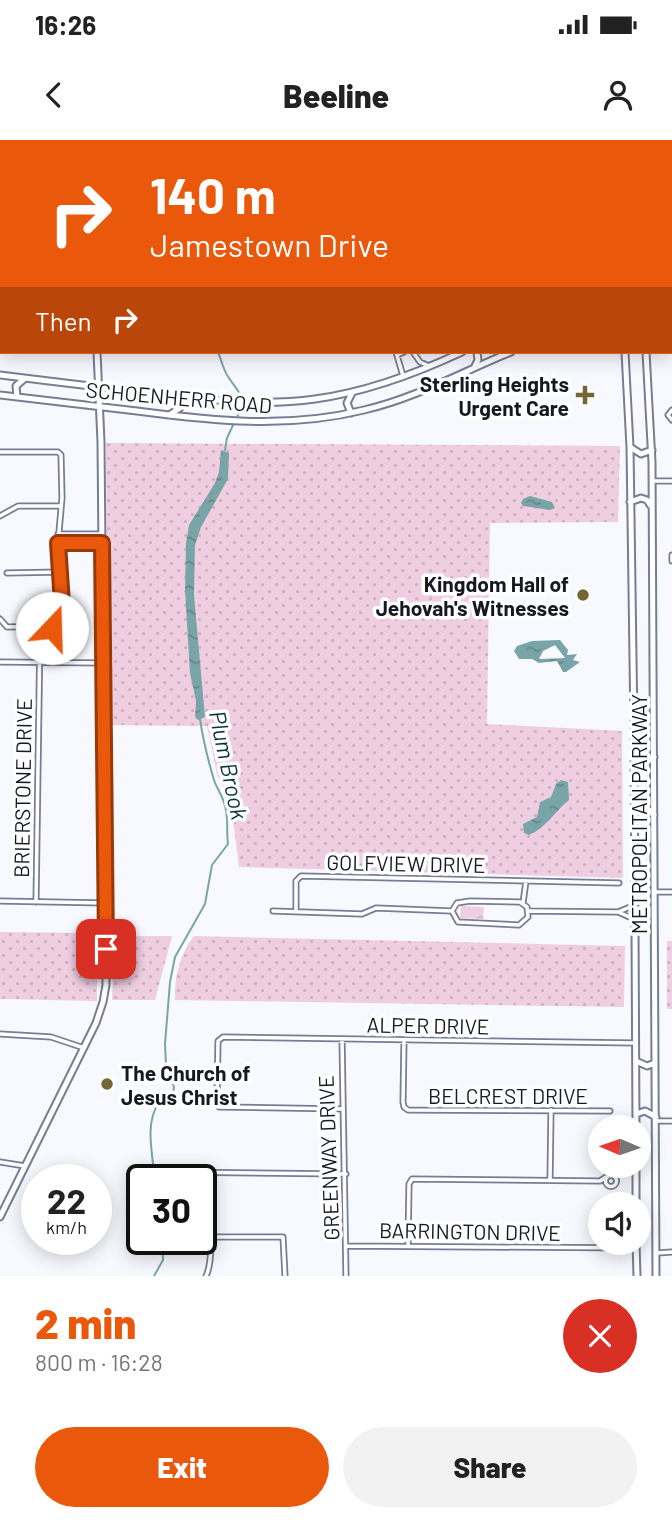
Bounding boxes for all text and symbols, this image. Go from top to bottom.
text: 16:26 [35,9,96,40]
icon: back [35,76,73,114]
text: Beeline [283,76,389,114]
icon: person [599,76,637,114]
text: 140 m [150,165,276,224]
icon: right [35,168,126,259]
text: Jamestown Drive [150,225,389,263]
icon: right [106,301,144,339]
text: Then [35,305,92,336]
place label: Sterling Heights Urgent Care [420,371,569,420]
street label: SCHOENHERR ROAD [85,376,273,418]
marker: Sterling Heights Urgent Care [575,385,595,405]
place label: Kingdom Hall of Jehovah's Witnesses [376,571,569,620]
marker: Kingdom Hall of Jehovah's Witnesses [575,587,591,603]
position arrow [15,591,89,665]
street label: METROPOLITAN PARKWAY [626,694,651,934]
street label: BRIERSTONE DRIVE [8,698,36,878]
water label: Plum Brook [204,708,254,822]
street label: GOLFVIEW DRIVE [326,849,486,877]
pin [76,919,136,979]
icon: arrive [87,930,125,968]
street label: ALPER DRIVE [366,1011,490,1039]
place label: The Church of Jesus Christ [121,1060,250,1109]
street label: GREENWAY DRIVE [313,1075,343,1241]
marker: The Church of Jesus Christ [99,1076,115,1092]
street label: BELCREST DRIVE [428,1083,588,1108]
north arrow [588,1115,651,1178]
map controls [588,1115,651,1255]
speed limit sign: 30 [126,1164,217,1255]
text: 22 [47,1179,86,1221]
button: sound [588,1192,651,1255]
text: km/h [46,1216,87,1238]
street label: BARRINGTON DRIVE [379,1217,561,1245]
text: 2 min [35,1297,136,1347]
button: close [563,1299,637,1373]
text: 800 m · 16:28 [35,1348,163,1376]
button: Exit [35,1427,329,1507]
button: Share [343,1427,637,1507]

